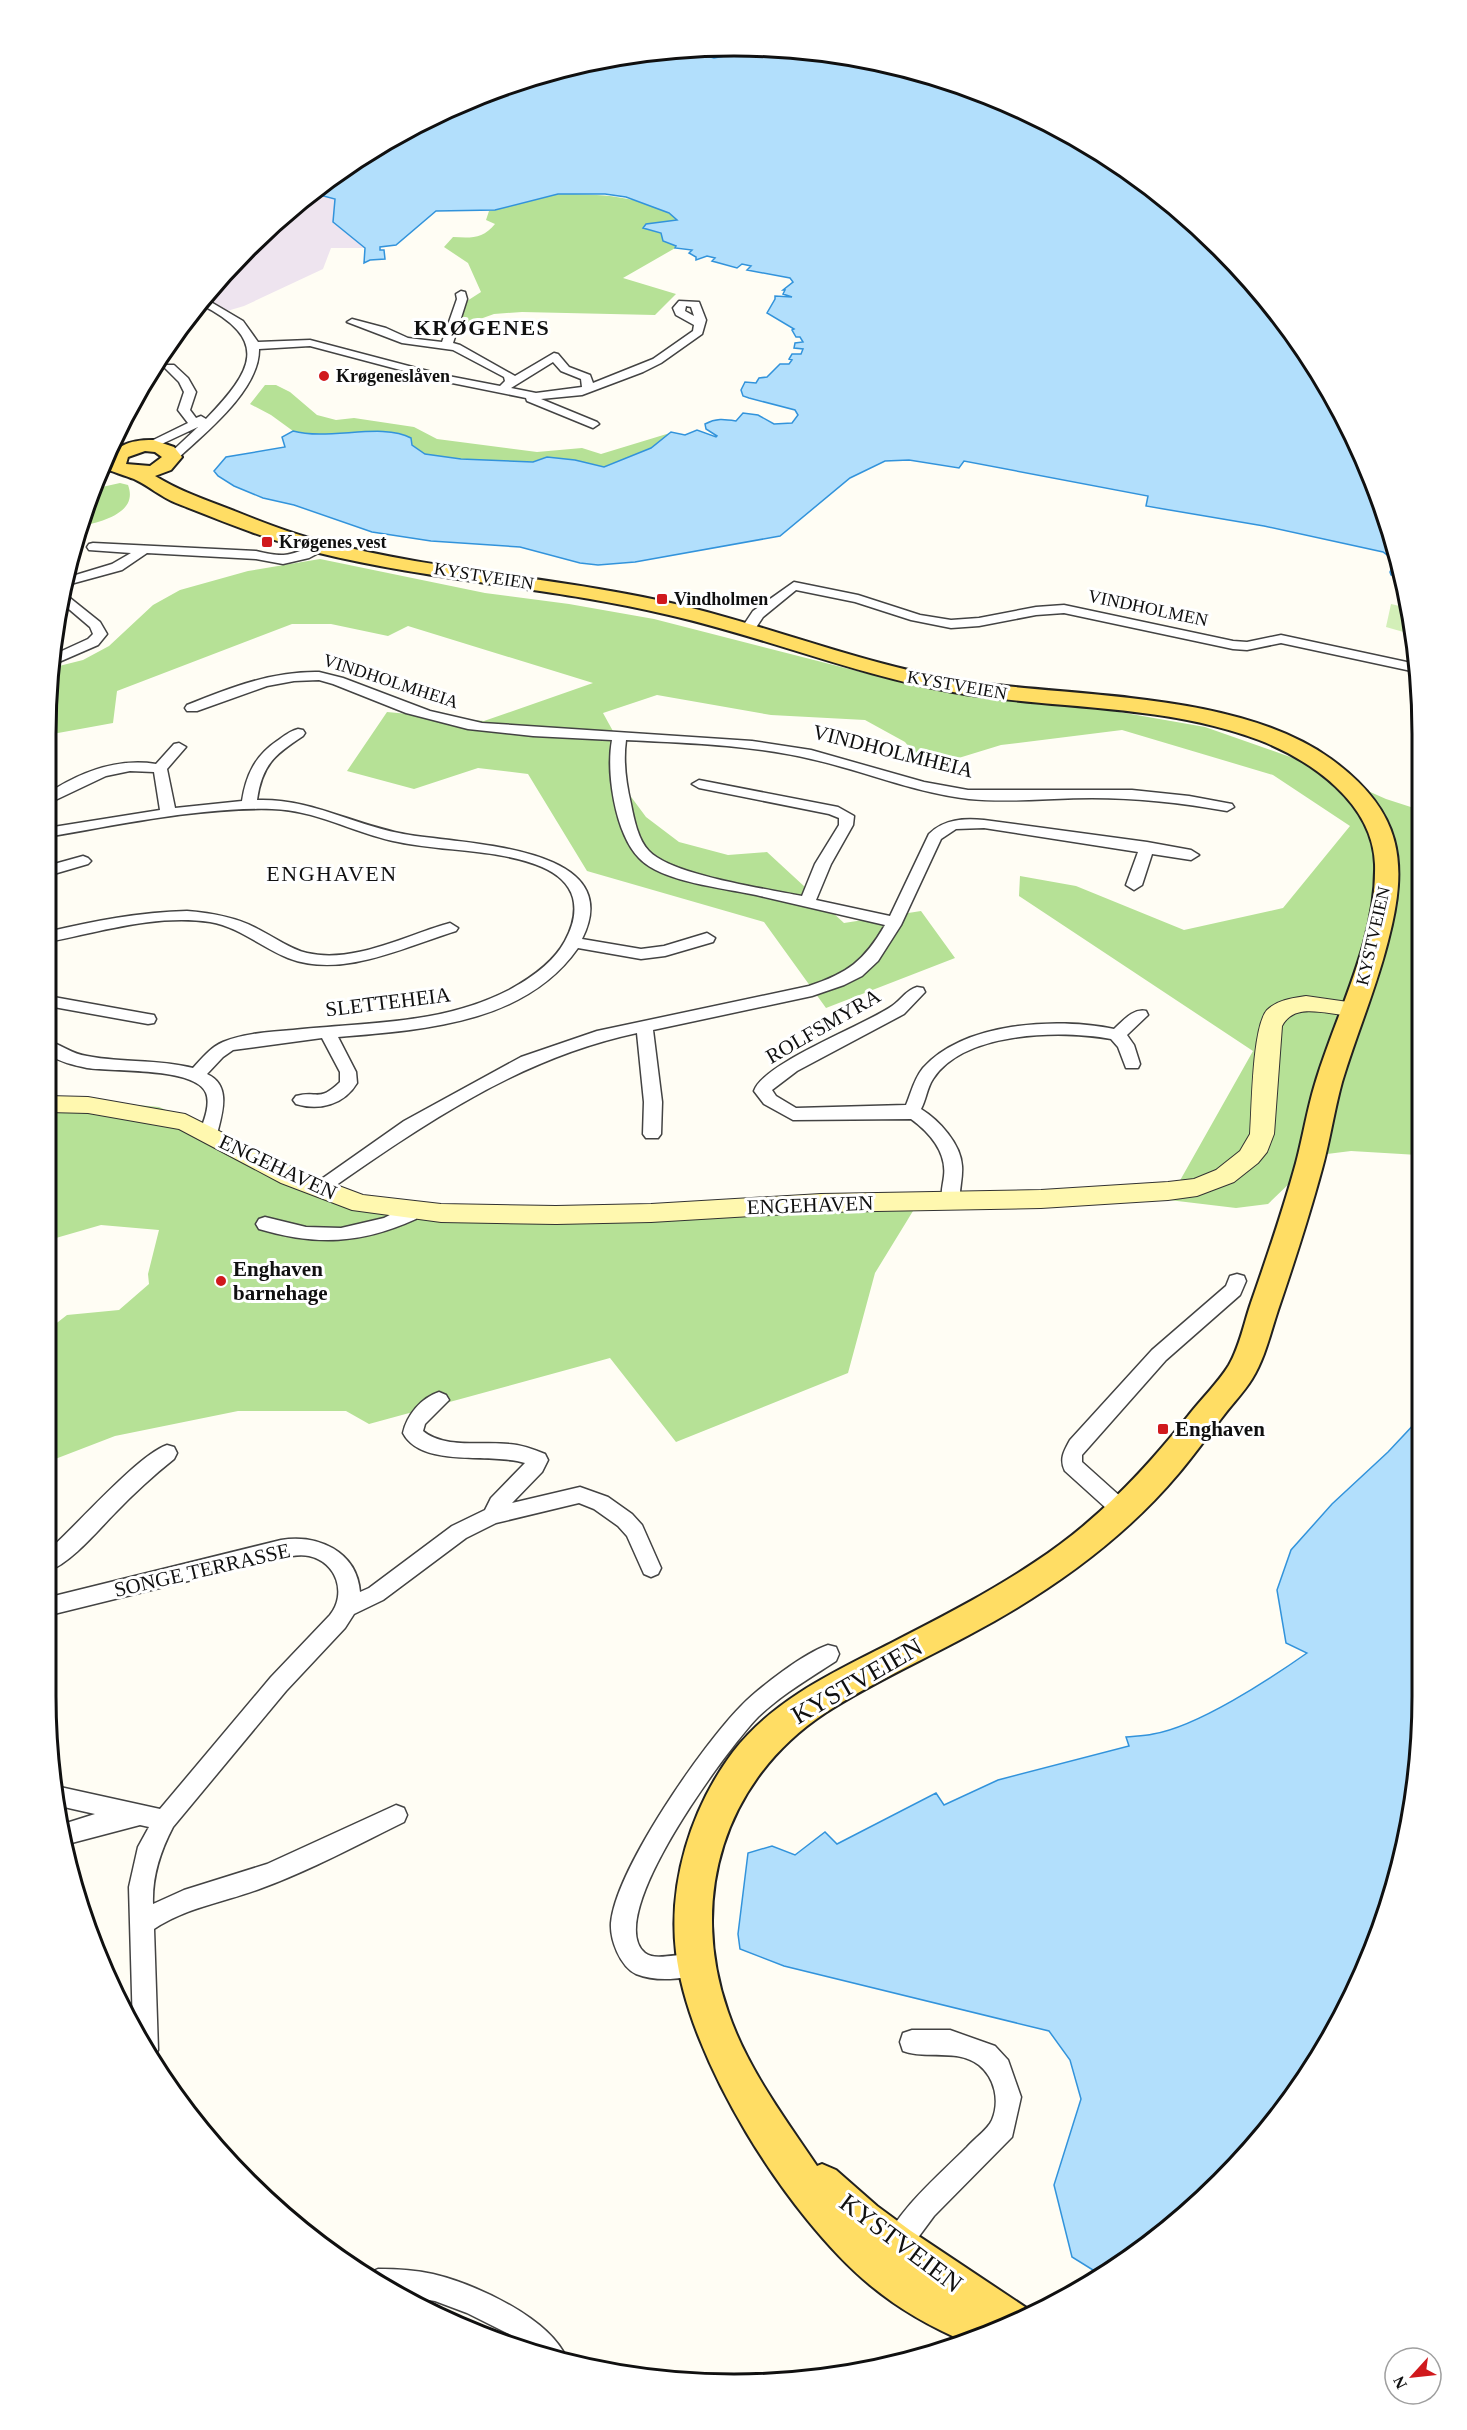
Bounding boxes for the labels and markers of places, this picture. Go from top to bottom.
place label: Krøgeneslåven [336,366,450,386]
marker: Krøgeneslåven [317,369,331,383]
place label: Krøgenes vest [279,532,386,552]
marker: Krøgenes vest [260,535,274,549]
place label: Vindholmen [674,589,768,609]
marker: Vindholmen [655,592,669,606]
place label: Enghaven barnehage [233,1257,328,1305]
marker: Enghaven barnehage [214,1274,228,1288]
place label: Enghaven [1175,1417,1265,1441]
marker: Enghaven [1156,1422,1170,1436]

